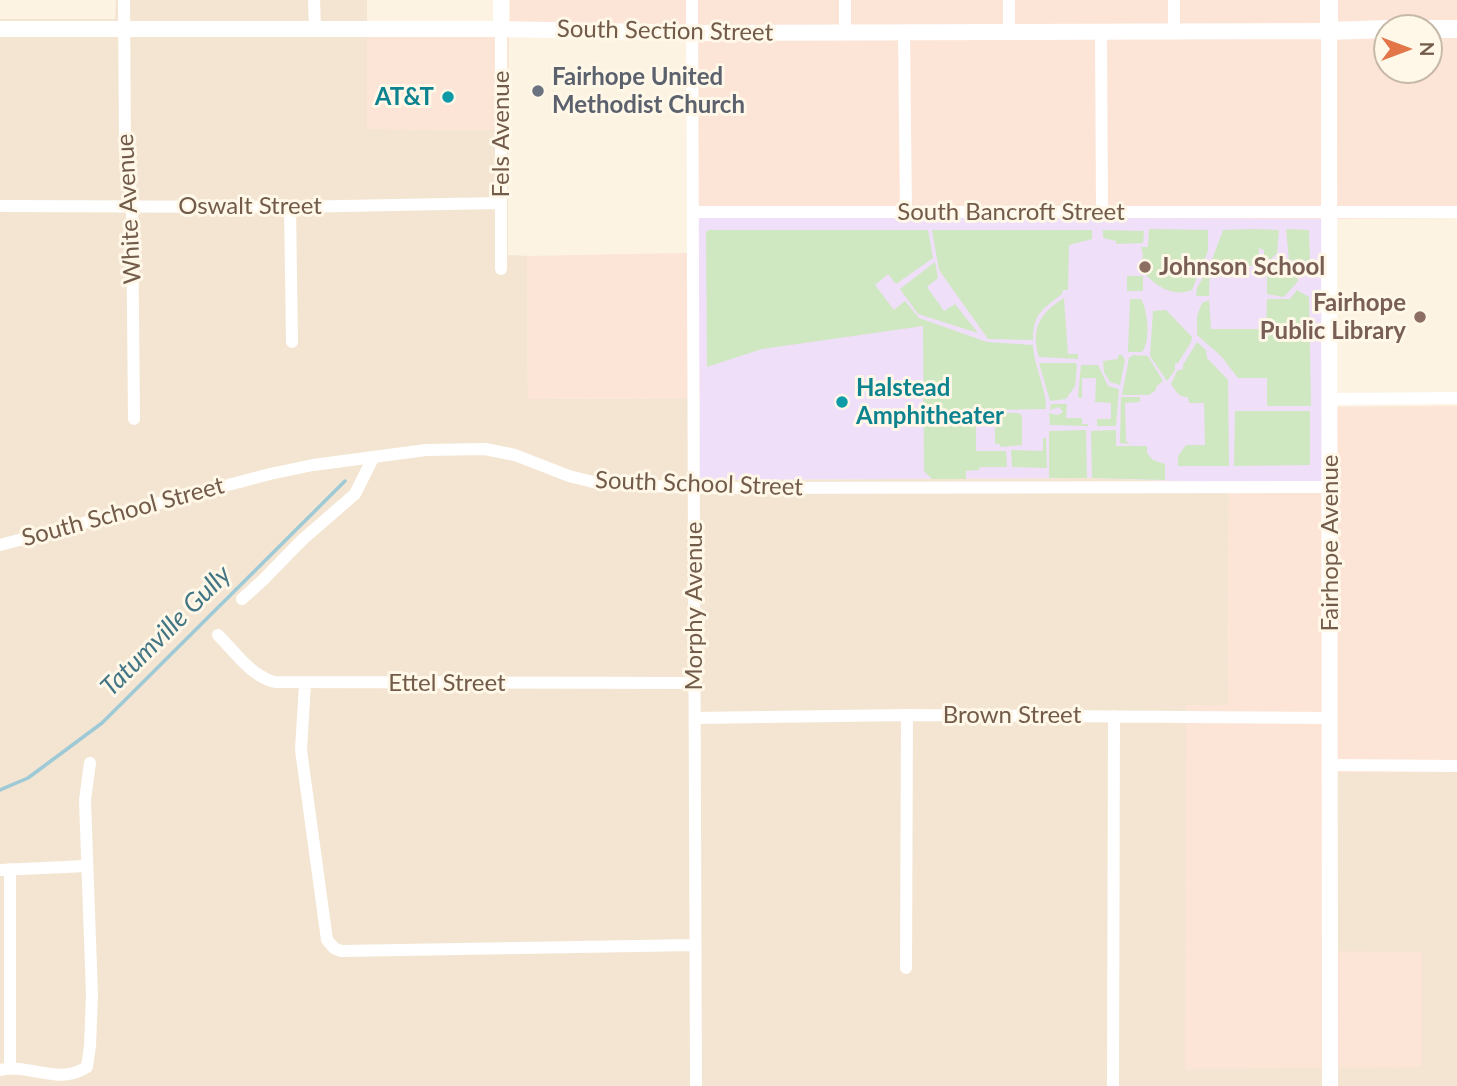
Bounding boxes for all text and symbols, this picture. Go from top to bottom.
north arrow [1373,14,1443,84]
street label: South Section Street [557,15,773,47]
text: N [1416,42,1439,56]
place label: Fairhope United Methodist Church [552,63,745,119]
street label: Fels Avenue [487,71,515,197]
place label: AT&T [375,83,434,111]
marker: Fairhope United Methodist Church [530,83,546,99]
marker: AT&T [440,89,456,105]
street label: White Avenue [111,133,147,285]
street label: Oswalt Street [178,192,322,220]
street label: South Bancroft Street [897,198,1125,226]
place label: Johnson School [1159,253,1325,281]
marker: Johnson School [1137,259,1153,275]
place label: Fairhope Public Library [1260,289,1406,345]
marker: Fairhope Public Library [1412,309,1428,325]
place label: Halstead Amphitheater [856,374,1004,430]
marker: Halstead Amphitheater [834,394,850,410]
street label: Fairhope Avenue [1316,454,1344,632]
street label: South School Street [595,466,803,502]
street label: South School Street [19,471,227,553]
street label: Morphy Avenue [680,522,708,690]
water label: Tatumville Gully [94,559,238,703]
street label: Ettel Street [388,669,506,697]
street label: Brown Street [943,701,1081,729]

